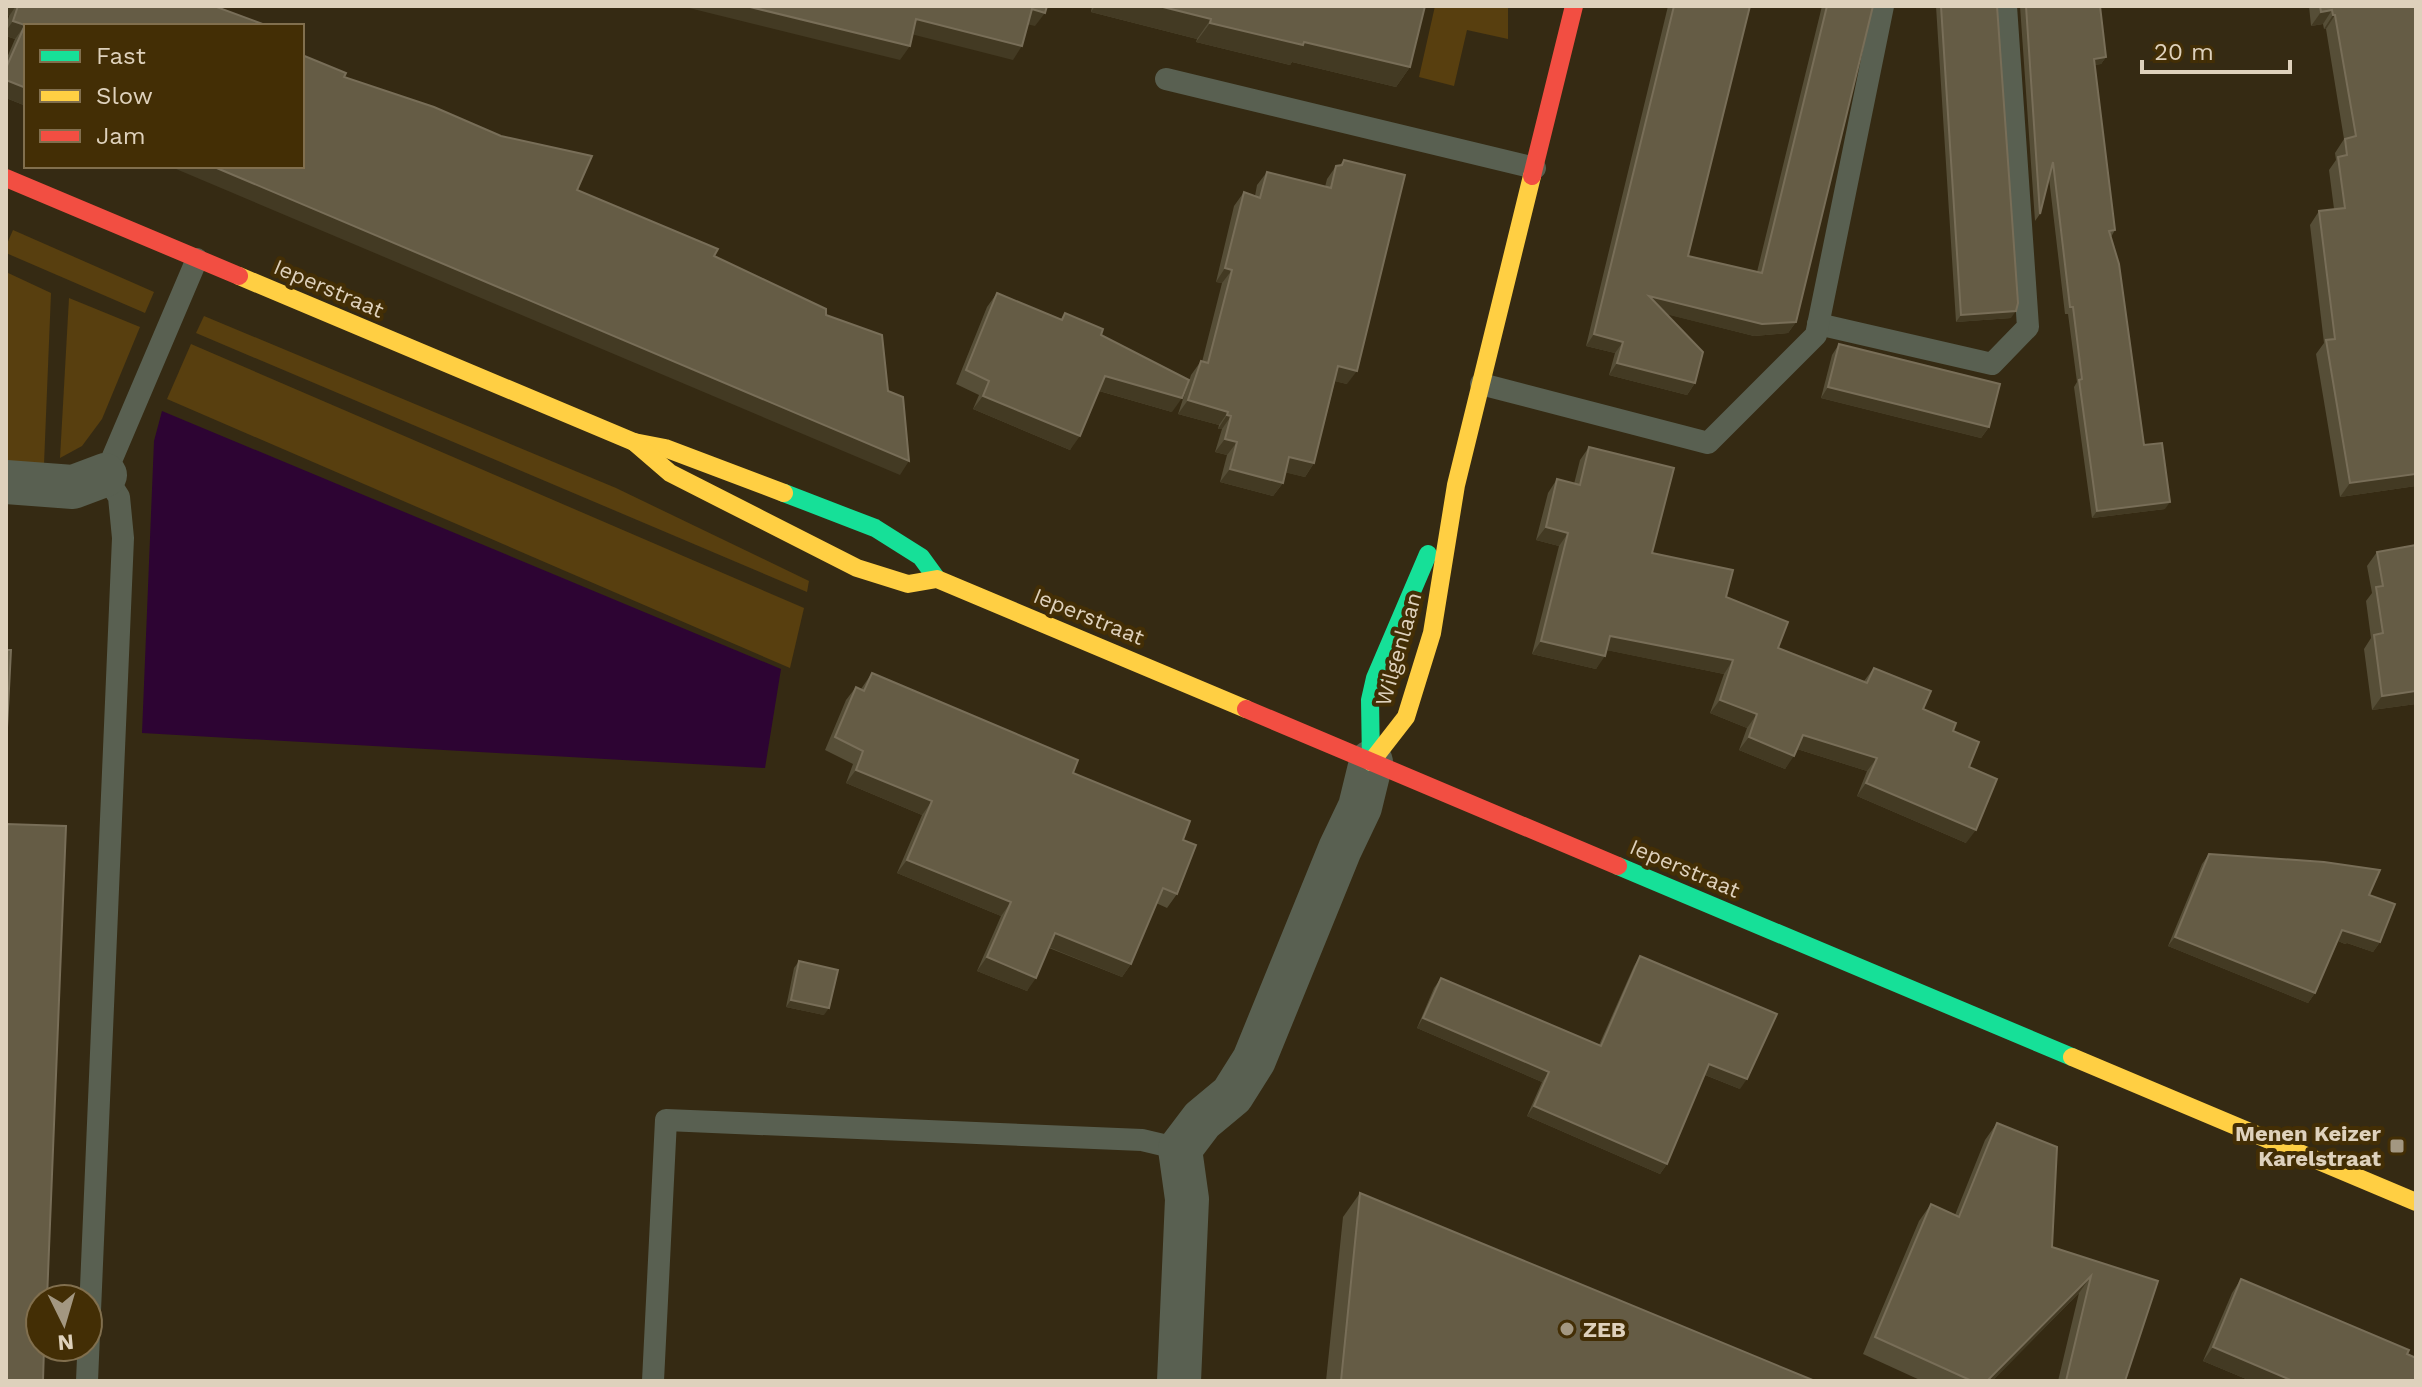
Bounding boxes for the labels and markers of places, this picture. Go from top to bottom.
place label: Menen Keizer Karelstraat [2235,1121,2382,1171]
marker: Menen Keizer Karelstraat [2388,1137,2406,1155]
place label: ZEB [1583,1317,1626,1342]
marker: ZEB [1558,1320,1576,1338]

